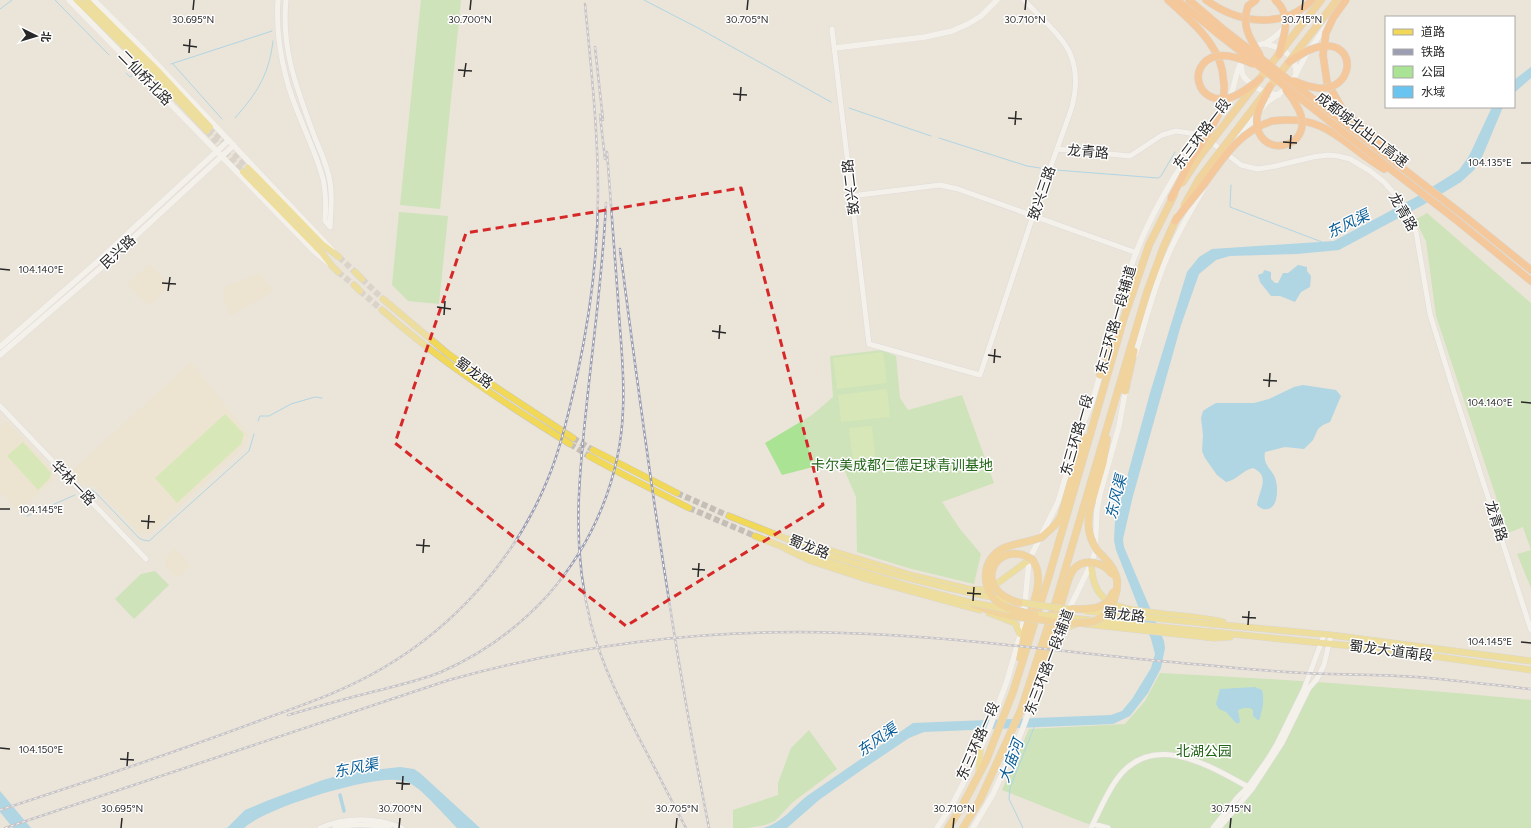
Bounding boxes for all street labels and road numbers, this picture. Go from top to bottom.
street label: 二仙桥北路 [115,47,175,109]
street label: 成都城北出口高速 [1313,89,1411,171]
street label: 东三环路一段 [1170,95,1234,173]
street label: 龙青路 [1066,142,1110,162]
street label: 致兴二路 [839,158,863,216]
street label: 致兴三路 [1025,164,1059,222]
street label: 龙青路 [1385,190,1421,234]
street label: 民兴路 [97,231,139,273]
street label: 东三环路一段辅道 [1092,264,1140,376]
street label: 蜀龙路 [452,354,496,392]
street label: 东三环路一段 [1057,392,1097,478]
street label: 华林一路 [47,457,99,509]
street label: 龙青路 [1481,498,1511,544]
street label: 蜀龙路 [786,532,832,562]
street label: 蜀龙路 [1102,604,1146,626]
street label: 东三环路一段辅道 [1021,607,1077,717]
street label: 蜀龙大道南段 [1348,637,1434,665]
street label: 东三环路一段 [953,699,1003,783]

